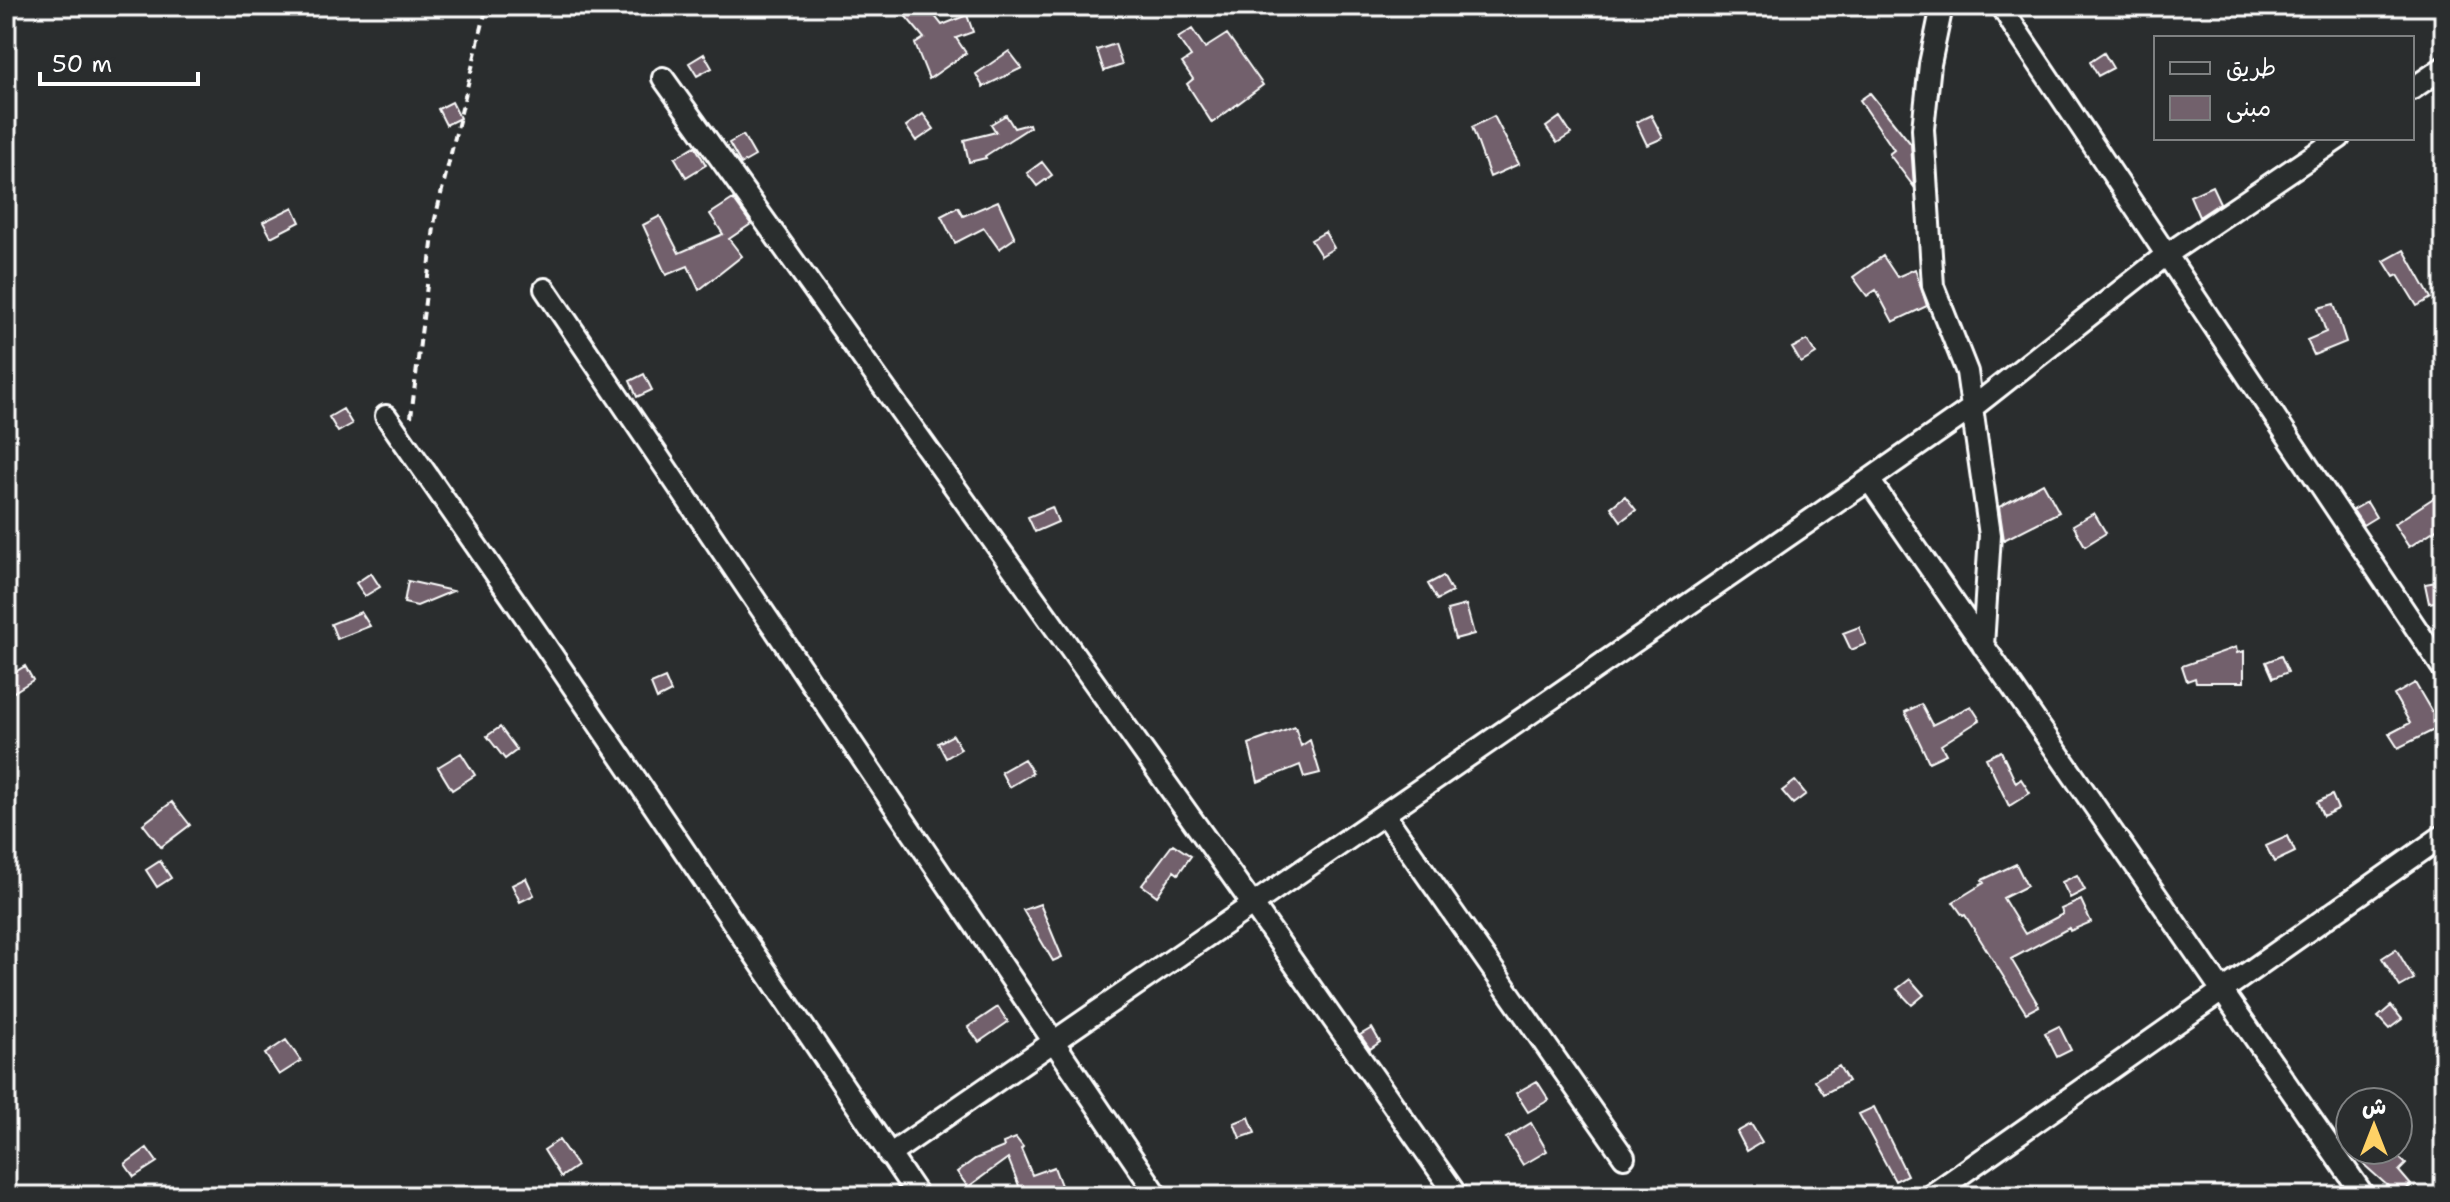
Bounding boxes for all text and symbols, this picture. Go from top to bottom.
scale bar [40,36,198,86]
legend [2154,36,2414,140]
text: 50 m [52,48,112,80]
text: طريق [2226,52,2276,84]
text: مبنى [2226,92,2271,124]
north arrow [2334,1086,2414,1166]
text: ش [2362,1092,2386,1121]

